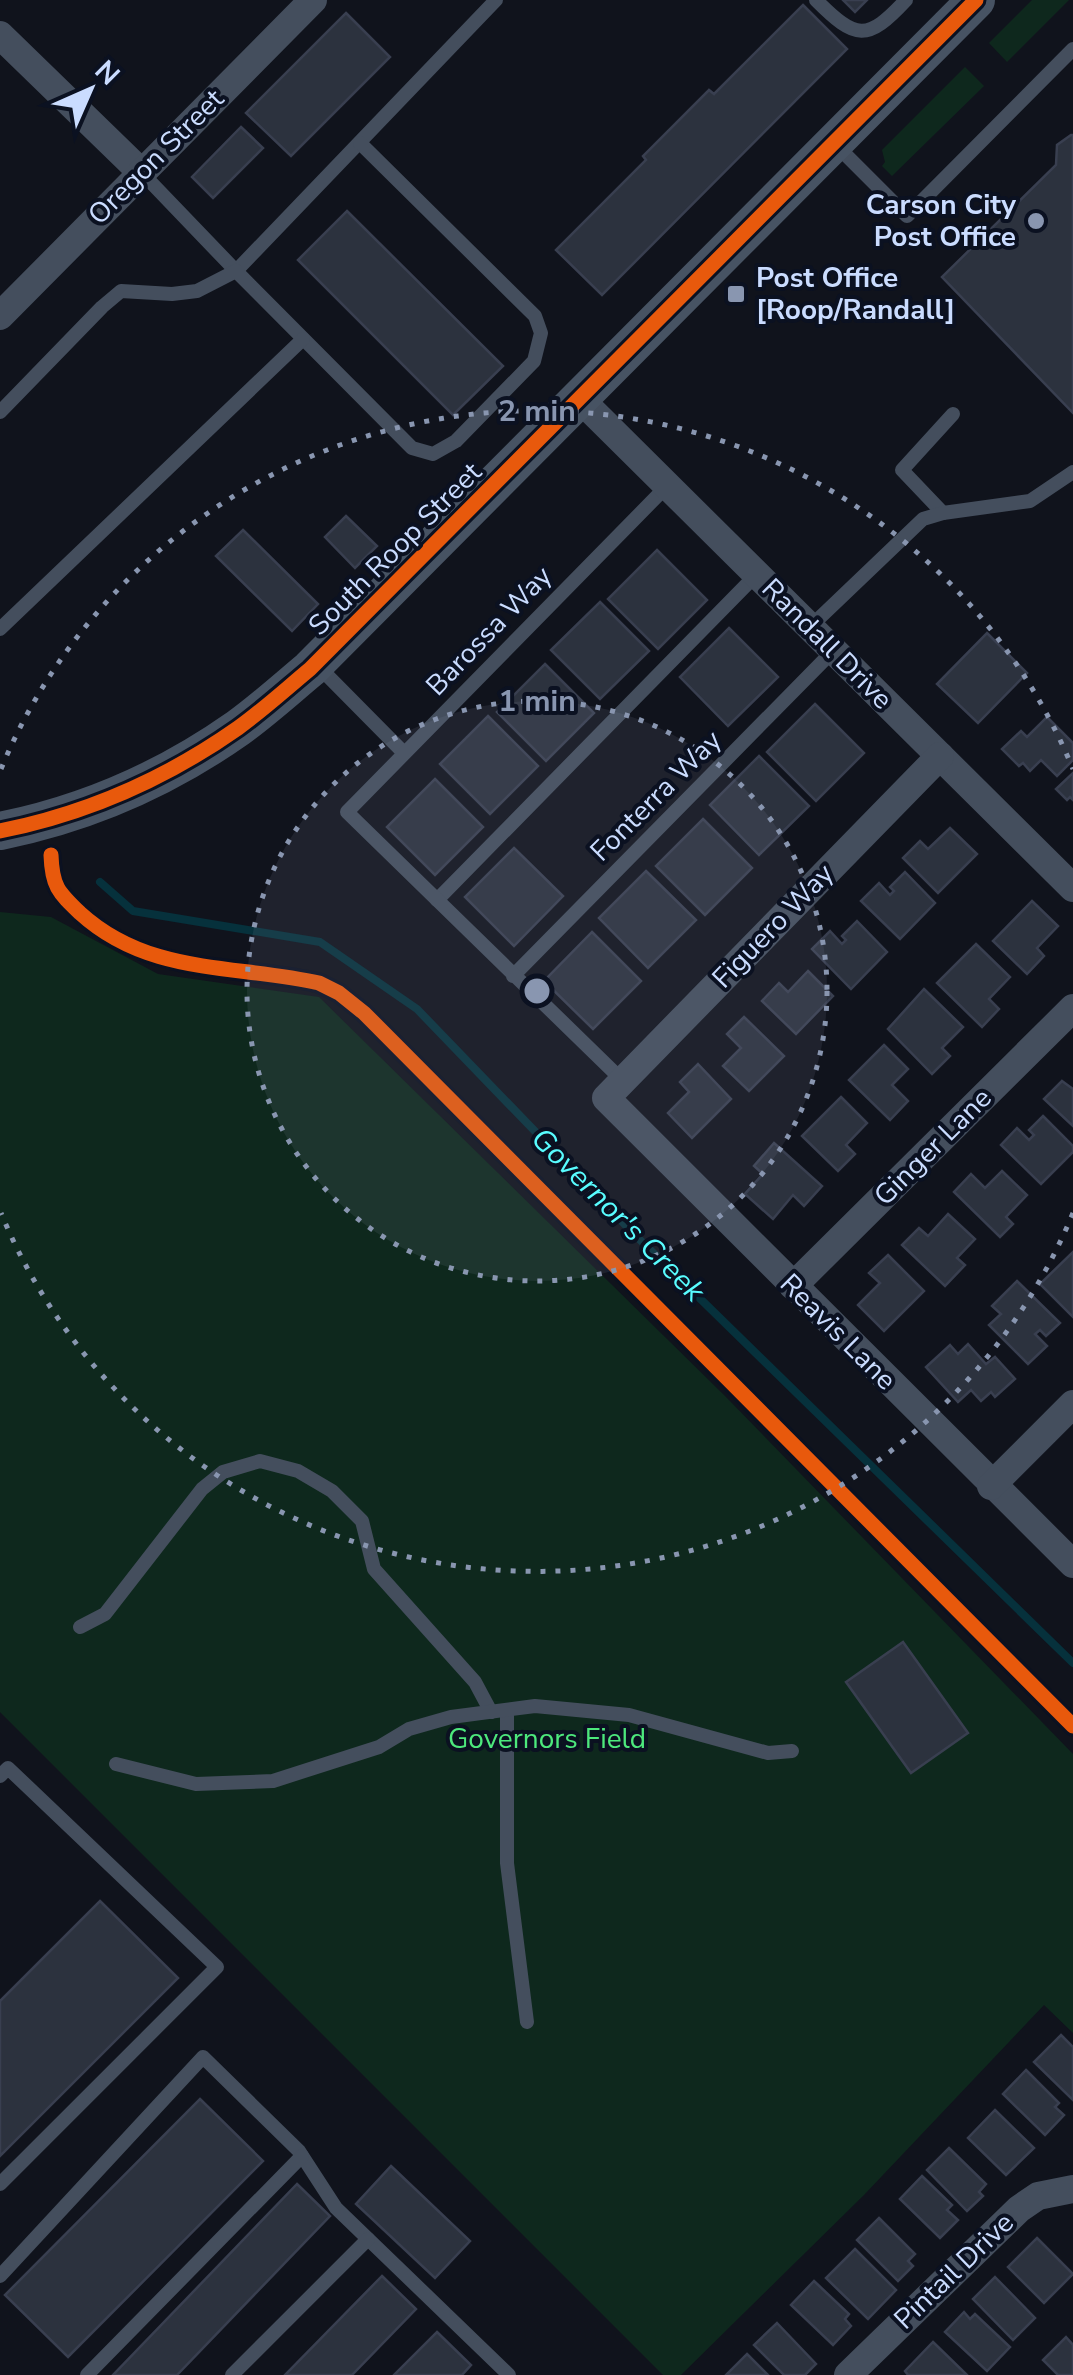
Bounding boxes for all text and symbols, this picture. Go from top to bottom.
north arrow [40,40,140,140]
text: N [86,52,128,94]
street label: Oregon Street [80,81,232,233]
place label: Carson City Post Office [866,186,1016,256]
marker: Carson City Post Office [1025,210,1047,232]
place label: Post Office [Roop/Randall] [756,259,955,329]
marker: Post Office [Roop/Randall] [725,283,747,305]
text: 2 min [498,391,576,432]
street label: South Roop Street [300,454,490,644]
street label: Barossa Way [418,557,561,704]
street label: Randall Drive [753,570,901,718]
text: 1 min [498,681,576,722]
street label: Fonterra Way [582,722,730,870]
street label: Figuero Way [704,855,843,997]
centre of rings [519,973,555,1009]
street label: Ginger Lane [866,1080,1000,1214]
water label: Governor's Creek [522,1119,715,1312]
street label: Reavis Lane [771,1265,905,1399]
park label: Governors Field [448,1720,646,1758]
street label: Pintail Drive [886,2204,1022,2338]

